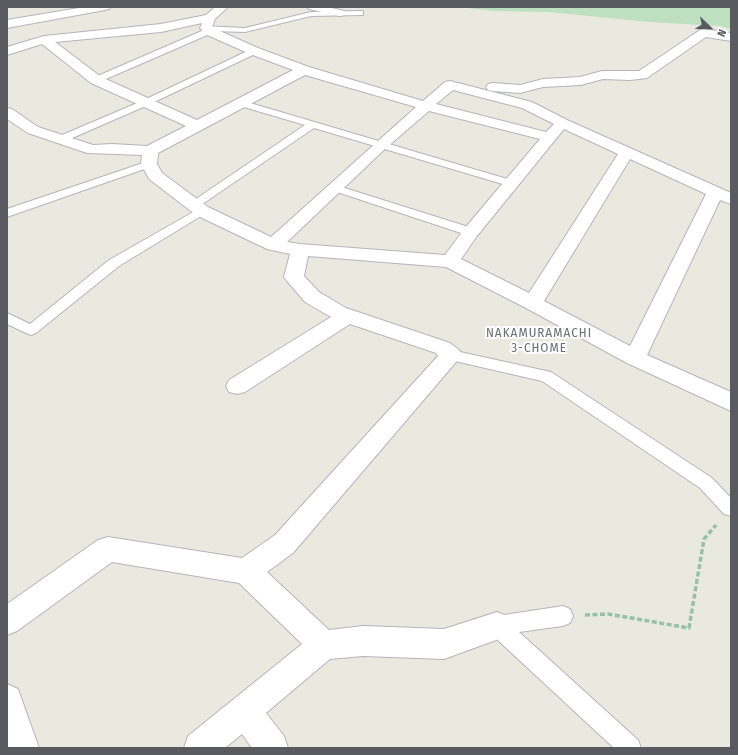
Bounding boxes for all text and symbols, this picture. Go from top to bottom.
north arrow [690,8,730,48]
text: N [714,27,729,38]
district label: NAKAMURAMACHI 3-CHOME [486,325,592,356]

